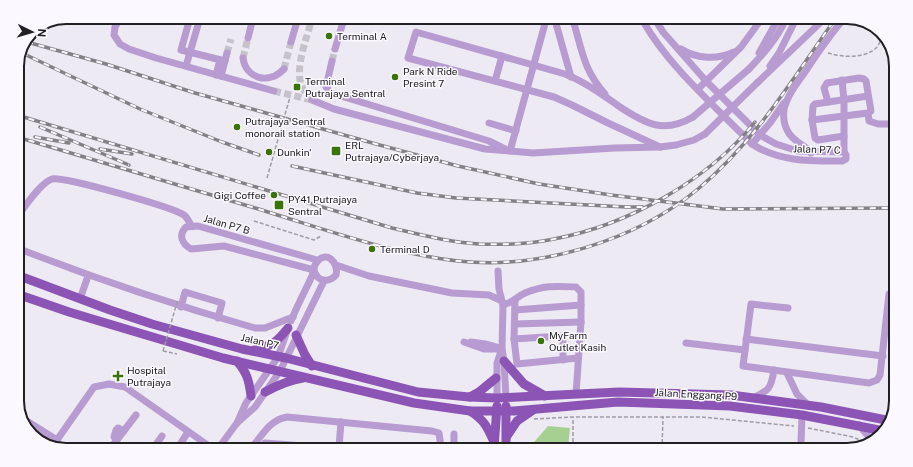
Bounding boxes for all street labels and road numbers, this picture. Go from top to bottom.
street label: Jalan P7 C [793,142,841,156]
street label: Jalan P7 B [202,212,252,236]
street label: Jalan P7 [240,331,280,351]
street label: Jalan Enggang P9 [654,386,738,402]

